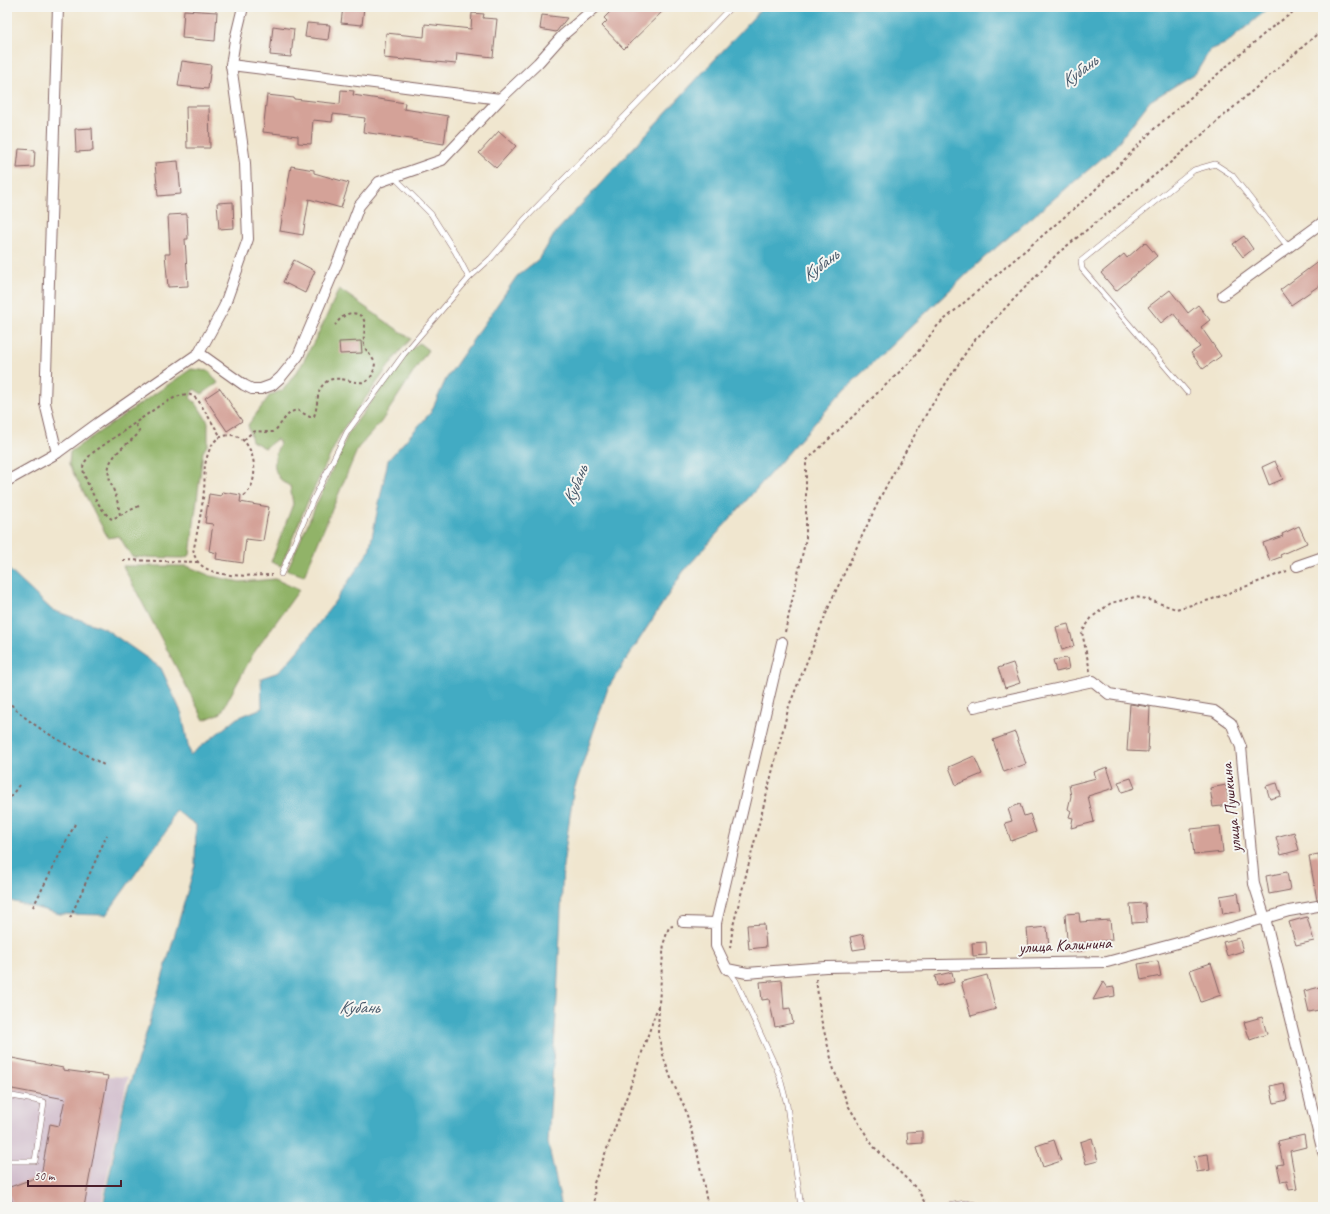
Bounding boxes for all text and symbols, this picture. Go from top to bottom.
water label: Кубань [1056,49,1104,92]
water label: Кубань [797,243,845,286]
water label: Кубань [557,460,594,508]
street label: улица Пушкина [1216,760,1246,855]
street label: улица Калинина [1017,932,1113,958]
water label: Кубань [339,996,381,1018]
scale bar [28,1162,121,1188]
text: 50 m [34,1168,56,1184]

